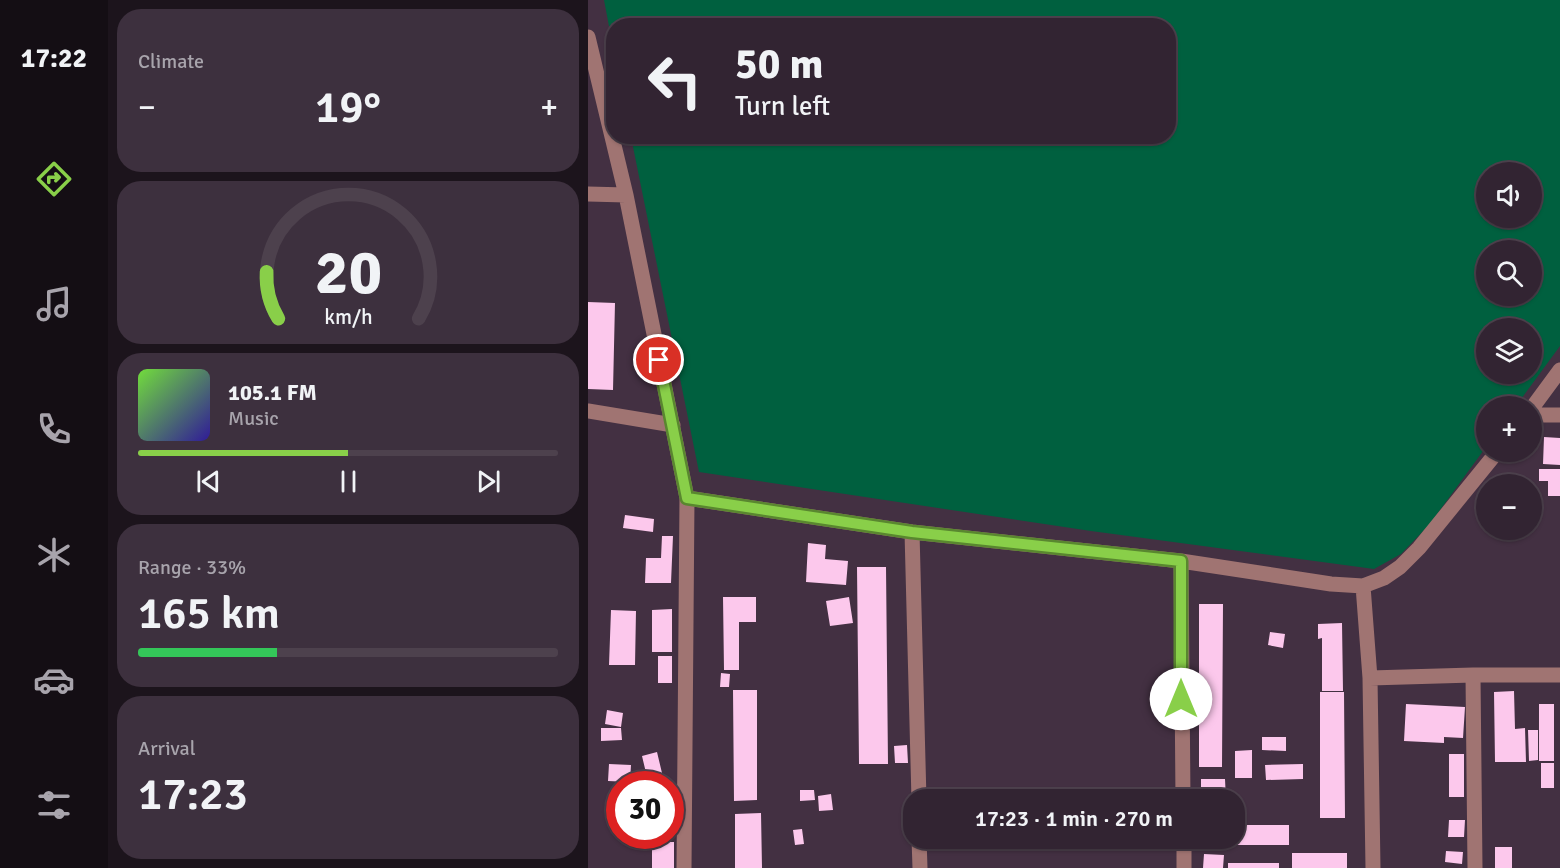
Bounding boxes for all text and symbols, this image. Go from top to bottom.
text: 50 m [735,39,824,90]
text: 17:22 [21,42,87,75]
icon: left [636,42,714,120]
text: Climate [138,49,204,74]
text: 19° [315,80,381,135]
text: − [138,87,156,128]
text: + [540,87,558,128]
text: Turn left [735,90,830,123]
icon: directions [33,158,75,200]
map controls [1476,162,1542,540]
button: sound [1476,162,1542,228]
text: 20 [314,234,382,311]
button: search [1476,240,1542,306]
icon: music [33,283,75,325]
text: km/h [324,305,372,331]
button: layers [1476,318,1542,384]
pin [633,334,684,385]
icon: arrive [642,343,675,376]
text: 105.1 FM [228,379,317,406]
button: + [1476,396,1542,462]
text: Music [228,406,279,431]
icon: phone [33,408,75,450]
icon: previous [192,465,225,498]
icon: pause [332,465,365,498]
icon: next [472,465,505,498]
button: − [1476,474,1542,540]
icon: climate [33,534,75,576]
text: Range · 33% [138,555,246,580]
text: 165 km [138,586,280,641]
icon: car [33,659,75,701]
position arrow [1149,667,1213,731]
text: Arrival [138,736,196,761]
text: 17:23 [138,767,248,822]
speed limit sign: 30 [606,771,684,849]
icon: filters [33,784,75,826]
text: 17:23 · 1 min · 270 m [975,805,1173,832]

